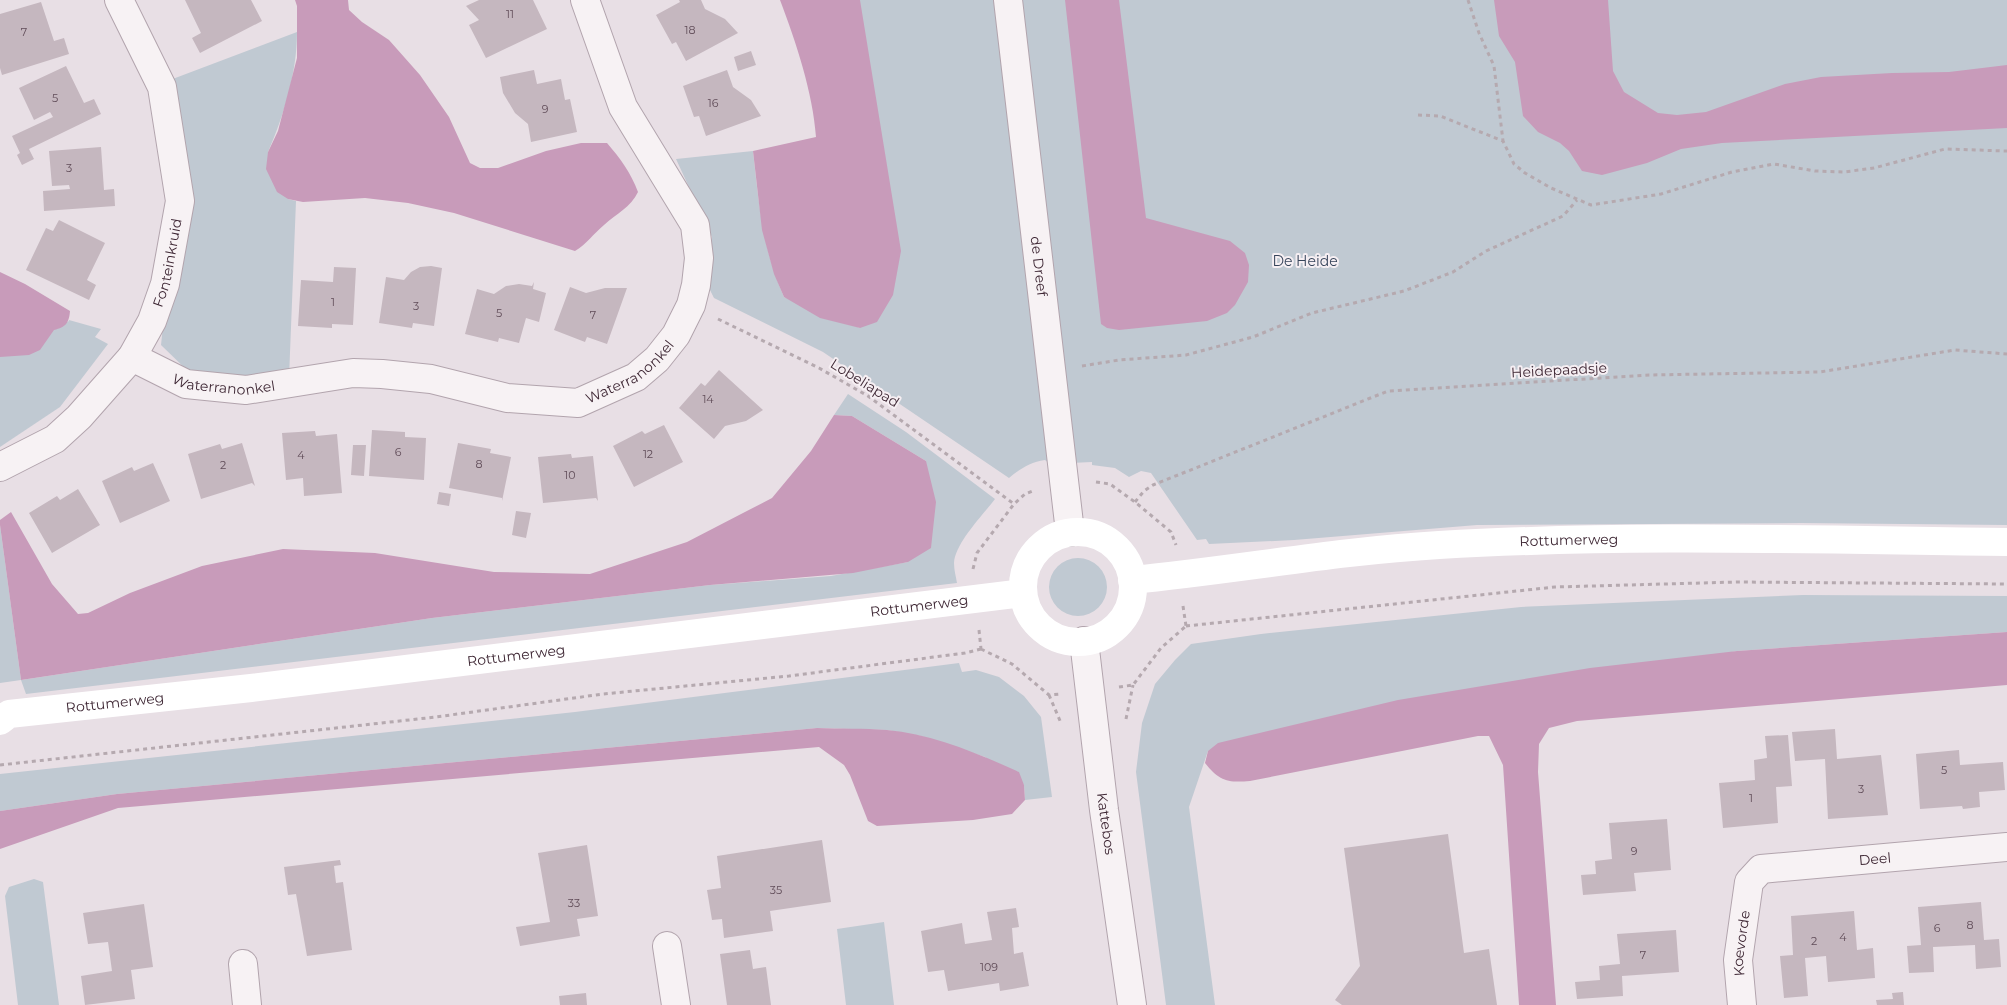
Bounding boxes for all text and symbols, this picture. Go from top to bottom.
house number: 11 [506,7,514,21]
house number: 18 [685,23,696,37]
house number: 7 [21,25,27,39]
house number: 5 [52,91,58,105]
house number: 16 [708,96,719,110]
house number: 9 [542,102,549,116]
house number: 3 [66,161,72,175]
street label: Fonteinkruid [149,217,186,310]
street label: de Dreef [1027,235,1052,298]
park label: De Heide [1272,252,1338,270]
house number: 1 [331,295,335,309]
house number: 3 [413,299,419,313]
house number: 5 [496,306,502,320]
house number: 7 [590,308,596,322]
street label: Waterranonkel [583,336,678,407]
street label: Lobeliapad [827,355,903,411]
street label: Heidepaadsje [1511,358,1607,382]
street label: Waterranonkel [169,370,276,399]
house number: 14 [702,392,714,406]
house number: 6 [395,445,402,459]
house number: 12 [643,447,653,461]
house number: 4 [297,448,305,462]
house number: 8 [475,457,483,471]
house number: 2 [220,458,226,472]
house number: 10 [564,468,576,482]
street label: Rottumerweg [1519,530,1618,550]
street label: Rottumerweg [869,591,969,621]
street label: Rottumerweg [466,640,566,670]
street label: Rottumerweg [65,688,165,717]
house number: 5 [1941,763,1947,777]
house number: 3 [1858,782,1864,796]
house number: 1 [1749,791,1753,805]
street label: Kattebos [1093,792,1119,856]
house number: 9 [1631,844,1638,858]
street label: Deel [1858,848,1892,869]
house number: 35 [770,883,782,897]
house number: 33 [568,896,580,910]
street label: Koevorde [1729,909,1754,977]
house number: 8 [1966,918,1974,932]
house number: 6 [1934,921,1941,935]
house number: 4 [1839,930,1847,944]
house number: 2 [1811,934,1817,948]
house number: 7 [1640,948,1646,962]
house number: 109 [980,960,998,974]

